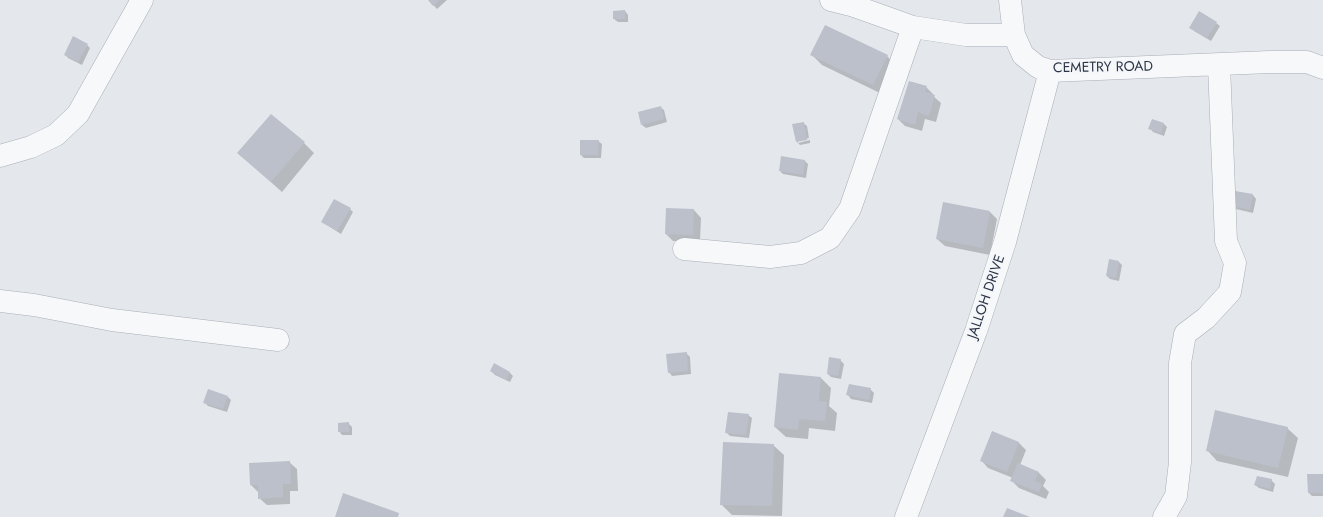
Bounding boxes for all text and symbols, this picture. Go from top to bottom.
street label: CEMETRY ROAD [1053,59,1153,77]
street label: JALLOH DRIVE [965,253,1009,341]

